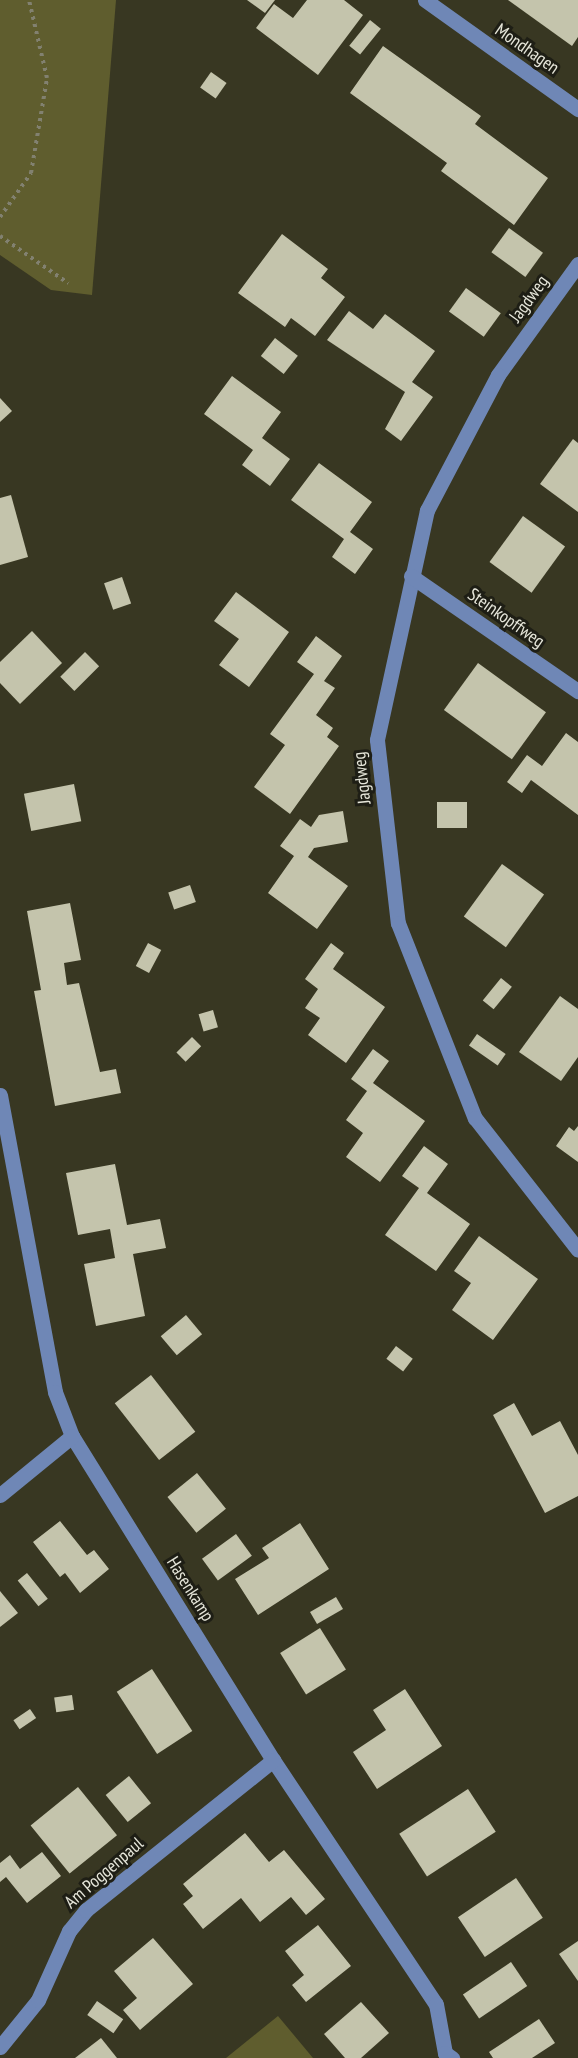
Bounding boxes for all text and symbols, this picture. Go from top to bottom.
street label: Mondhagen [491,19,563,79]
street label: Jagdweg [505,271,553,327]
street label: Steinkopffweg [463,584,549,652]
street label: Jagdweg [349,751,375,805]
street label: Hasenkamp [162,1553,218,1625]
street label: Am Poggenpaul [60,1833,148,1913]

